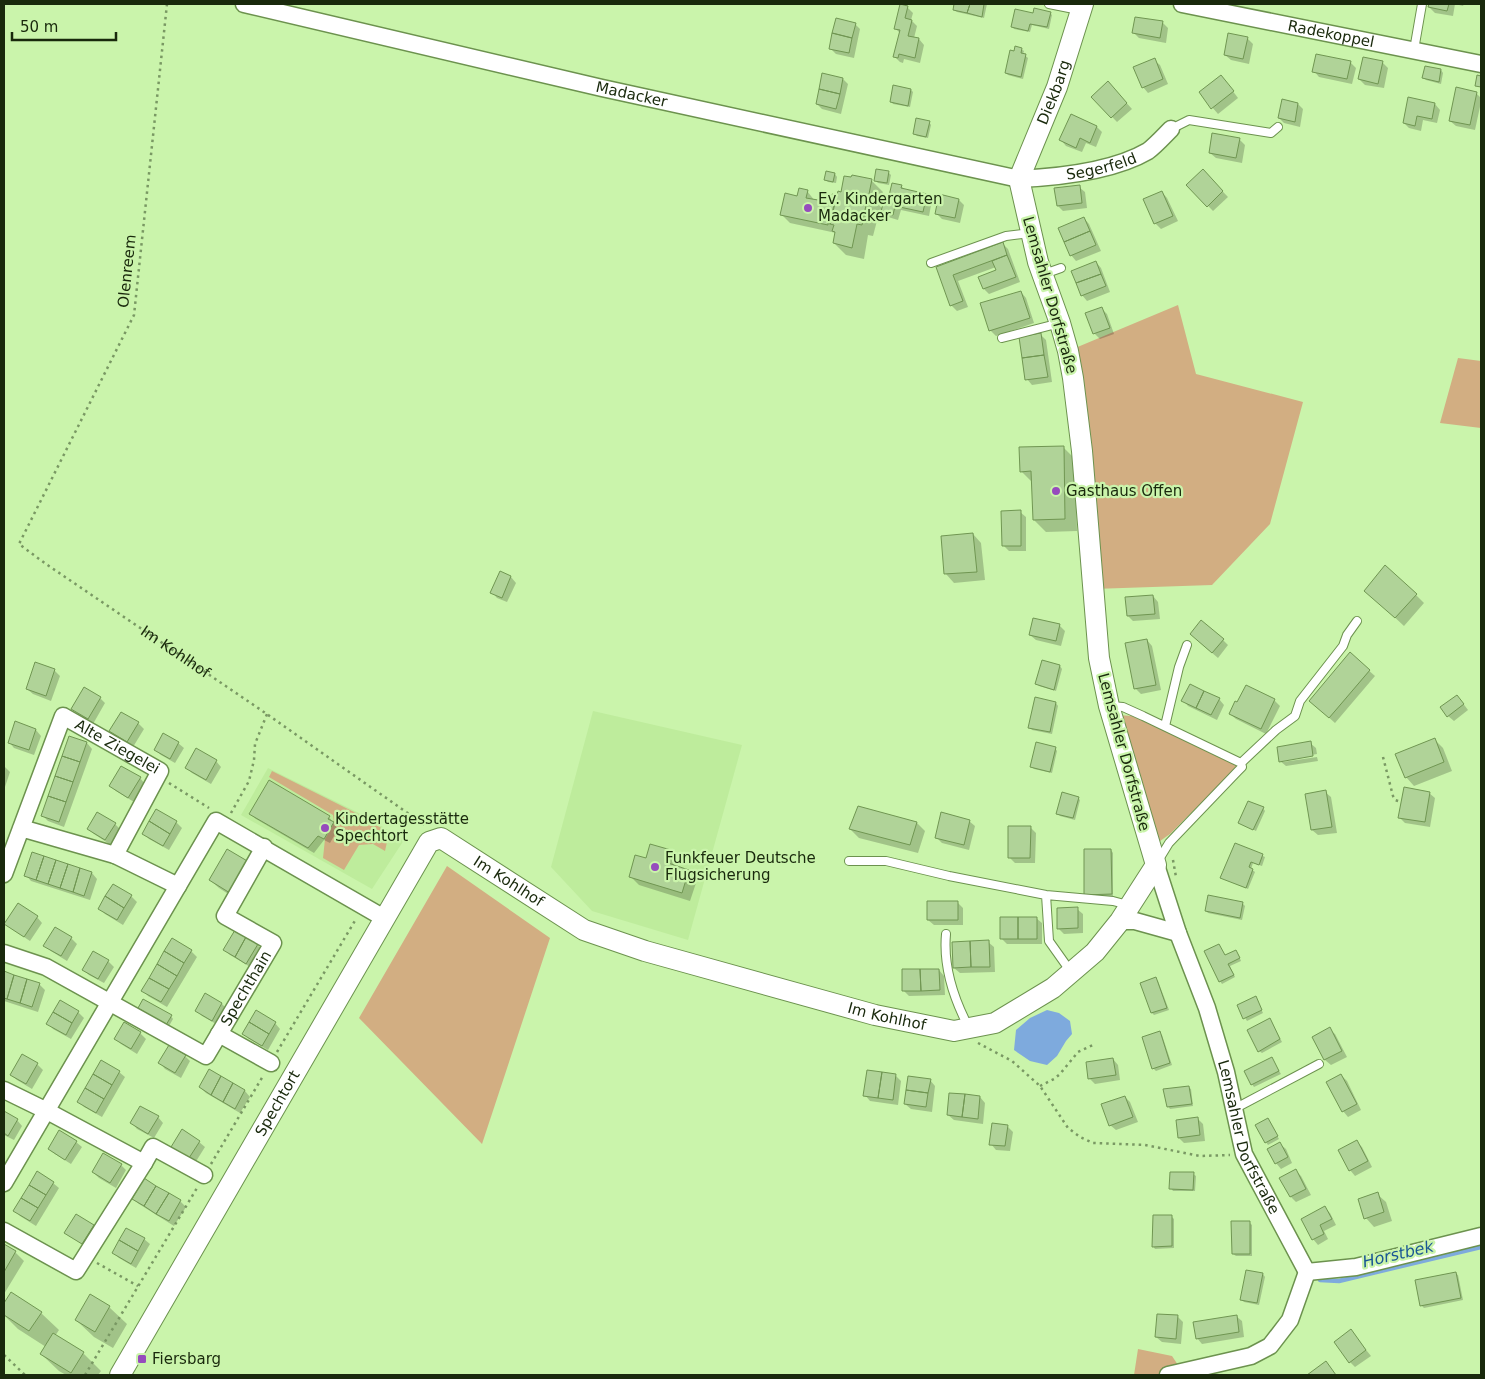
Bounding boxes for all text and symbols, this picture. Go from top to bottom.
scale bar [12,10,116,42]
street label: Radekoppel [1286,16,1376,51]
text: 50 m [20,18,58,36]
street label: Diekbarg [1033,58,1074,127]
street label: Madacker [594,78,670,111]
street label: Segerfeld [1065,149,1139,184]
place label: Ev. Kindergarten Madacker [818,190,942,225]
marker: Ev. Kindergarten Madacker [802,202,814,214]
street label: Lemsahler Dorfstraße [1019,214,1081,376]
street label: Olenreem [114,233,140,309]
place label: Gasthaus Offen [1066,482,1182,500]
marker: Gasthaus Offen [1050,485,1062,497]
street label: Im Kohlhof [137,622,214,682]
street label: Lemsahler Dorfstraße [1094,671,1154,833]
street label: Alte Ziegelei [72,716,163,778]
place label: Kindertagesstätte Spechtort [335,810,469,845]
marker: Kindertagesstätte Spechtort [319,822,331,834]
place label: Funkfeuer Deutsche Flugsicherung [665,849,816,884]
street label: Im Kohlhof [470,852,548,911]
marker: Funkfeuer Deutsche Flugsicherung [649,861,661,873]
street label: Spechthain [217,947,275,1029]
street label: Im Kohlhof [846,999,928,1034]
street label: Lemsahler Dorfstraße [1214,1058,1283,1217]
street label: Spechtort [251,1067,304,1140]
water label: Horstbek [1361,1236,1436,1271]
place label: Fiersbarg [152,1350,221,1368]
marker: Fiersbarg [136,1353,148,1365]

